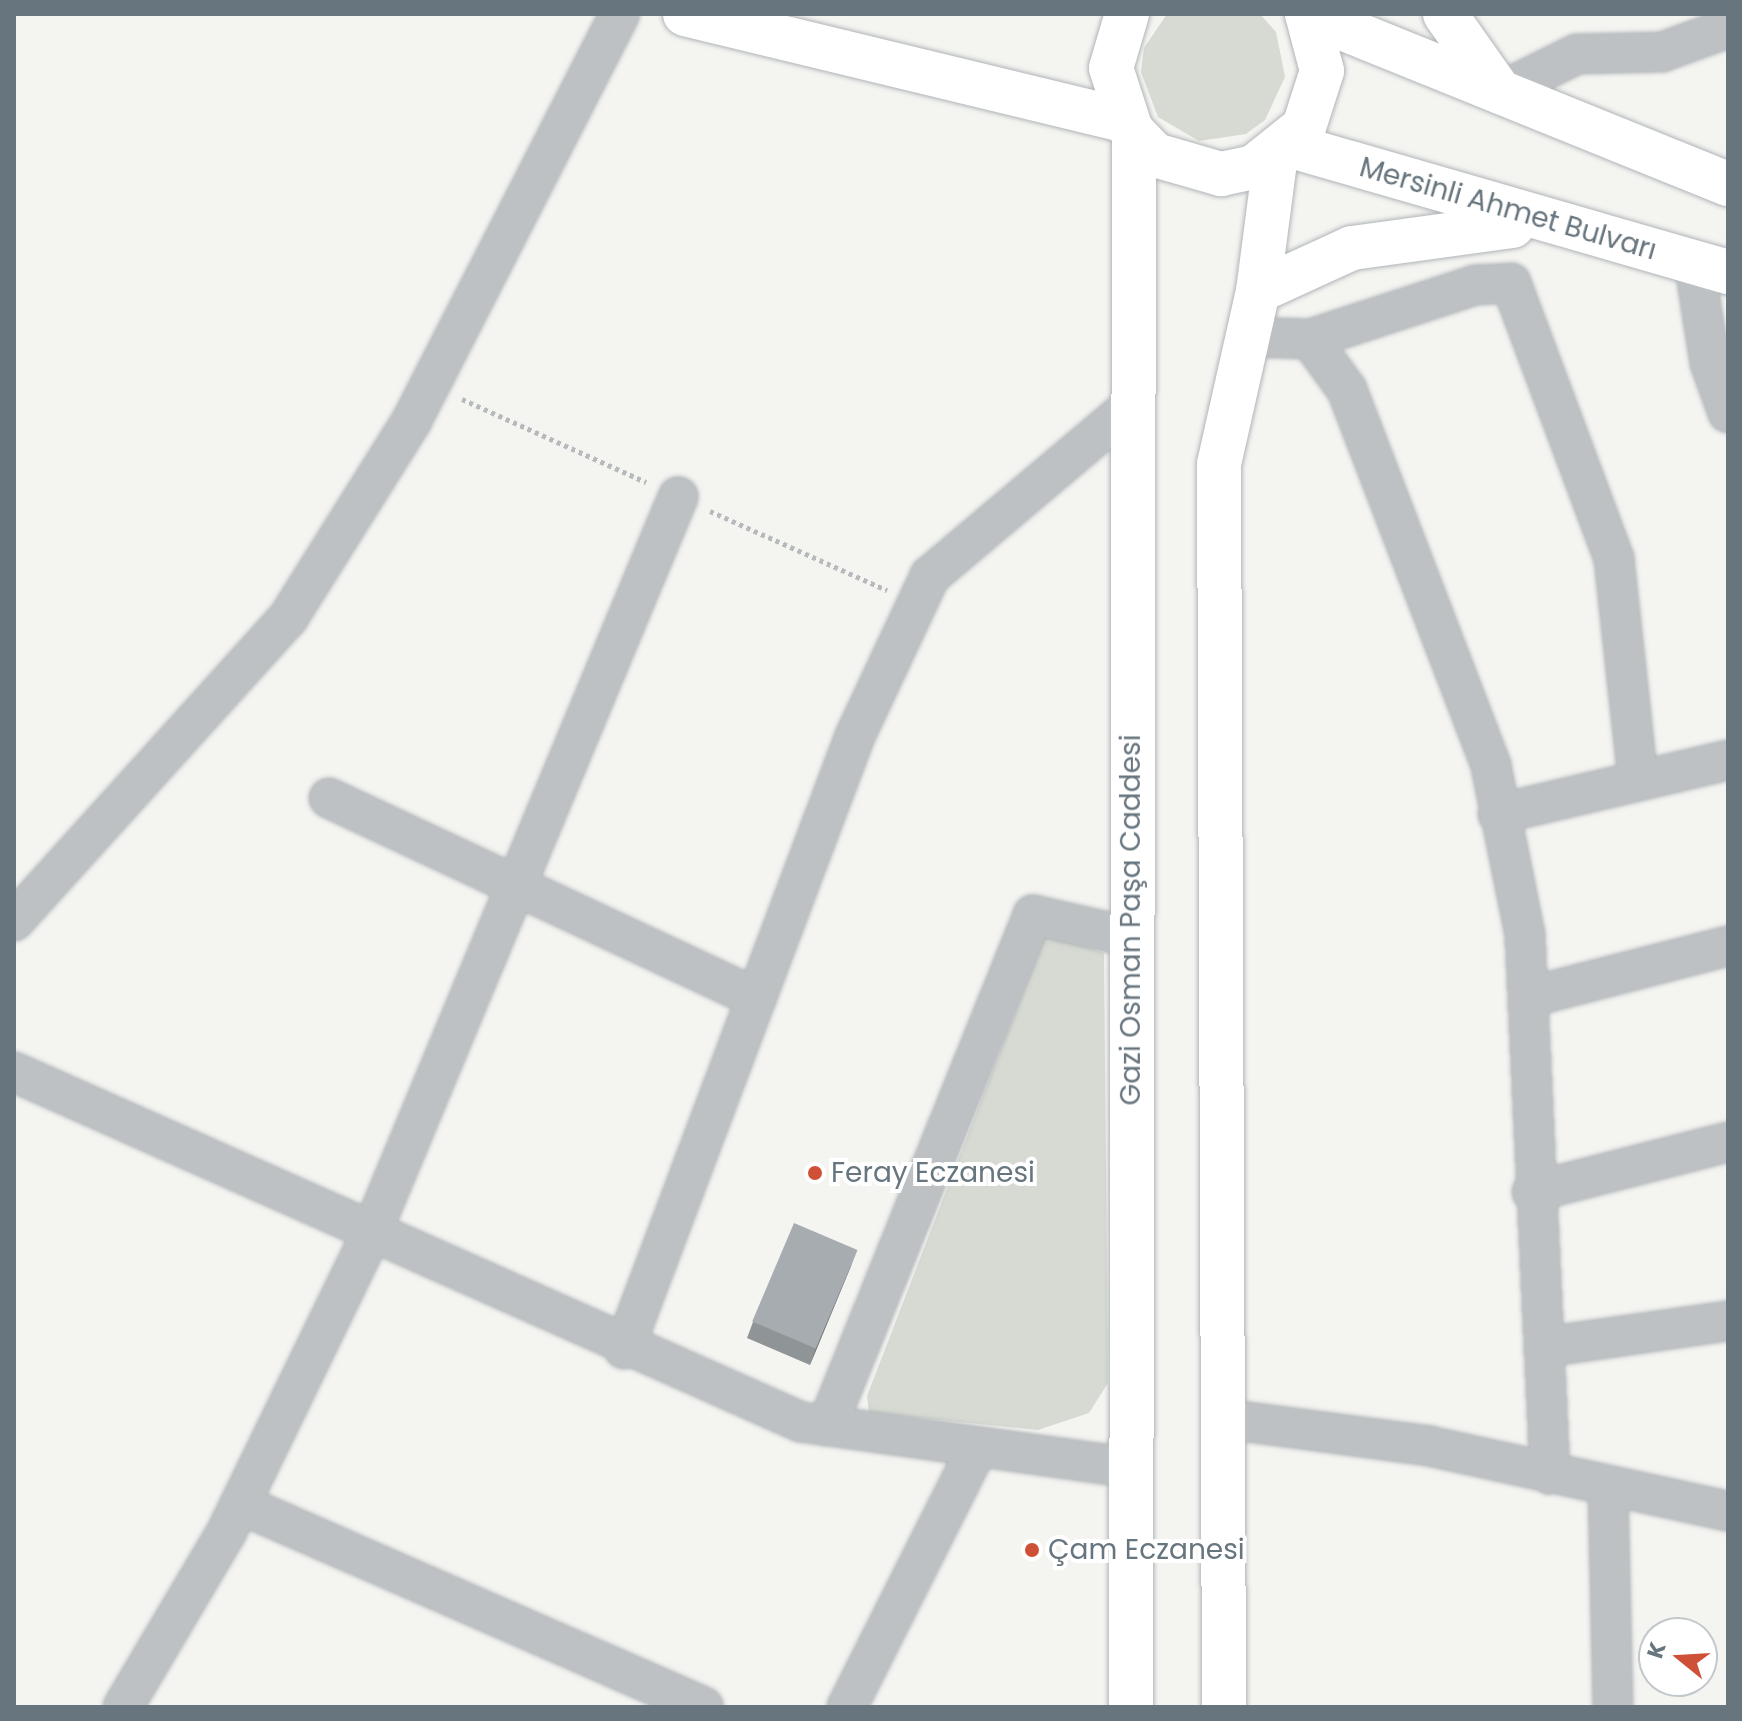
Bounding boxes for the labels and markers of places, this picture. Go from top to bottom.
place label: Feray Eczanesi [831,1156,1035,1190]
marker: Feray Eczanesi [806,1164,824,1182]
place label: Çam Eczanesi [1048,1533,1245,1567]
marker: Çam Eczanesi [1023,1541,1041,1559]

